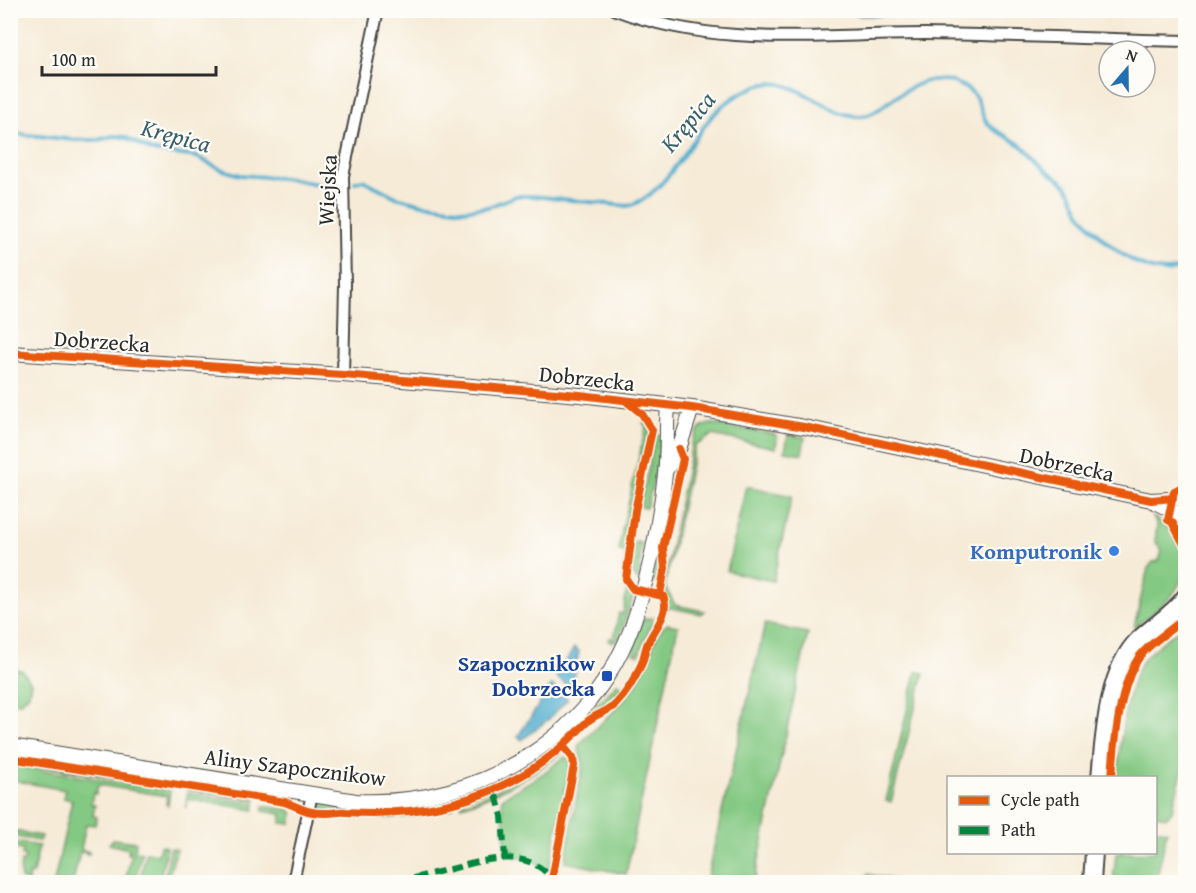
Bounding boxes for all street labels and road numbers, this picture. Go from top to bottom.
street label: Wiejska [309,153,345,226]
street label: Dobrzecka [53,322,152,360]
street label: Dobrzecka [538,357,637,399]
street label: Dobrzecka [1017,438,1118,490]
street label: Aliny Szapocznikow [202,740,388,794]

